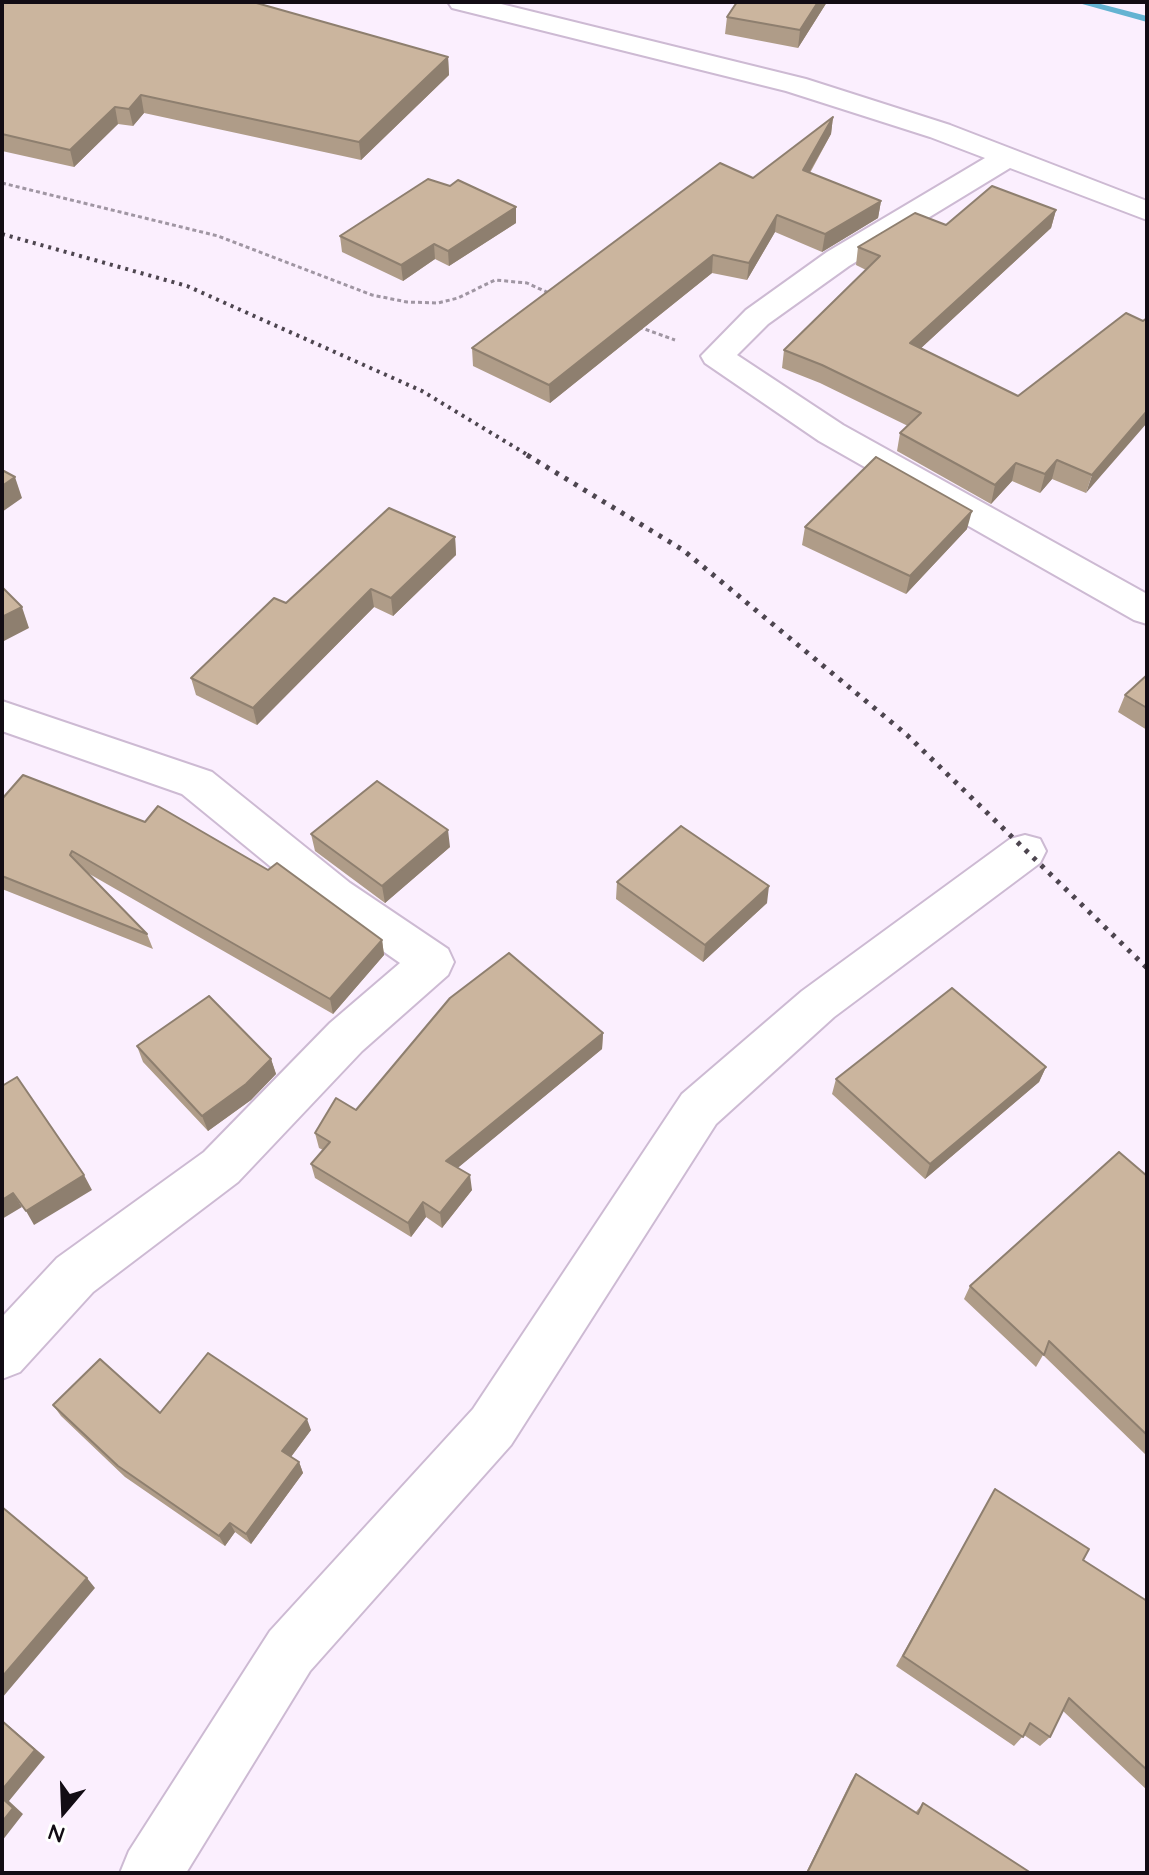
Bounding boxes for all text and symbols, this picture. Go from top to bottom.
north arrow [24,1771,104,1851]
text: N [44,1818,68,1850]

